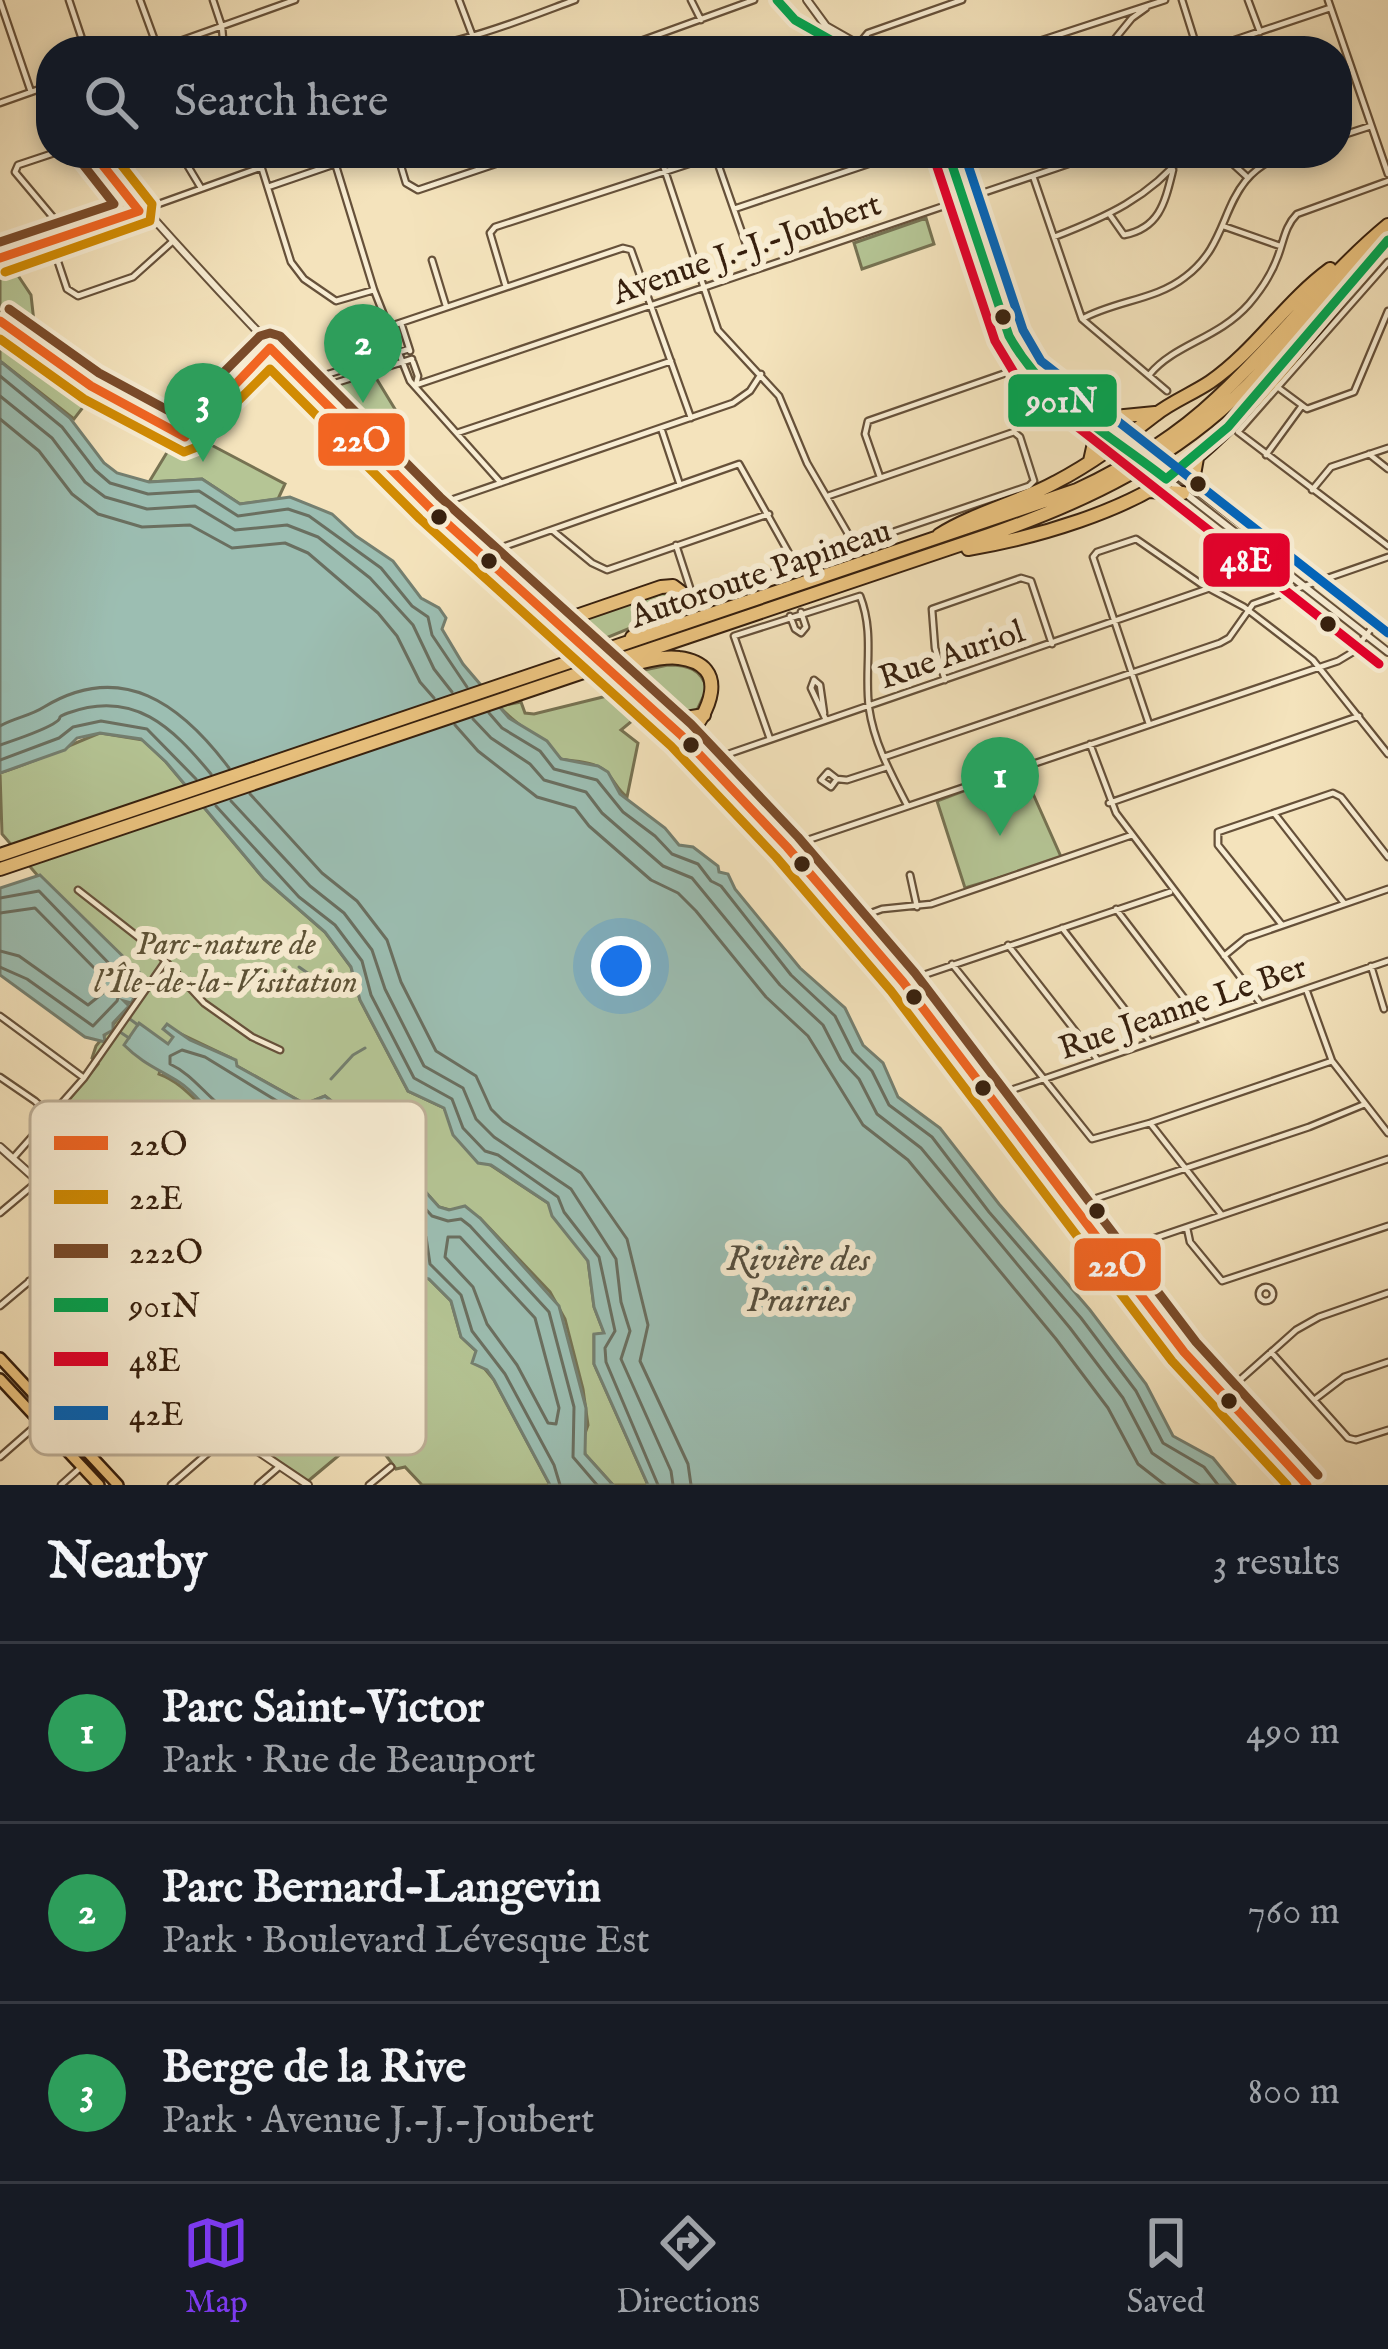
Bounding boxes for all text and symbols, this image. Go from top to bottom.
search box [36,36,1352,168]
icon: search [78,69,144,135]
text: Search here [174,74,388,131]
street label: Avenue J.-J.-Joubert [606,184,887,316]
pin: 2 [324,304,402,403]
unlabelled marker [992,306,1014,328]
pin: 3 [164,363,242,462]
line badge: 901N [1006,372,1119,429]
text: 901N [1024,382,1098,424]
line badge: 22O [316,411,407,468]
text: 22O [332,421,390,463]
unlabelled marker [1187,473,1209,495]
unlabelled marker [428,506,450,528]
street label: Autoroute Papineau [624,511,897,639]
line badge: 48E [1201,531,1292,589]
text: 48E [1220,541,1272,583]
unlabelled marker [478,550,500,572]
street label: Rue Auriol [874,611,1030,700]
unlabelled marker [1317,613,1339,635]
unlabelled marker [680,734,702,756]
pin: 1 [961,737,1039,836]
unlabelled marker [791,853,813,875]
park label: Parc-nature de l'Île-de-la-Visitation [94,924,358,1004]
your location [591,936,651,996]
street label: Rue Jeanne Le Ber [1054,947,1312,1071]
unlabelled marker [903,986,925,1008]
unlabelled marker [972,1077,994,1099]
legend [30,1101,426,1455]
text: 22O [129,1125,187,1167]
text: 22E [129,1179,183,1221]
unlabelled marker [1086,1200,1108,1222]
text: 222O [129,1233,203,1275]
line badge: 22O [1072,1236,1163,1293]
water label: Rivière des Prairies [726,1237,871,1324]
text: 22O [1088,1246,1146,1288]
text: 901N [128,1287,200,1329]
text: 48E [129,1341,181,1383]
unlabelled marker [1218,1390,1240,1412]
text: 42E [129,1395,184,1437]
text: Nearby [48,1531,207,1596]
text: 3 results [1213,1539,1340,1588]
text: Parc Saint-Victor [162,1680,484,1737]
text: 1 [80,1708,94,1757]
text: 490 m [1246,1708,1340,1757]
text: Park · Rue de Beauport [162,1737,536,1786]
text: Parc Bernard-Langevin [162,1860,601,1917]
text: 2 [78,1888,96,1937]
text: 760 m [1248,1888,1340,1937]
text: Park · Boulevard Lévesque Est [162,1917,650,1966]
text: Berge de la Rive [162,2040,466,2097]
text: 3 [80,2068,94,2117]
text: 800 m [1248,2068,1340,2117]
text: Park · Avenue J.-J.-Joubert [162,2097,594,2146]
tab: Map [183,2210,249,2324]
tab: Directions [616,2210,760,2324]
tab: Saved [1127,2210,1205,2324]

